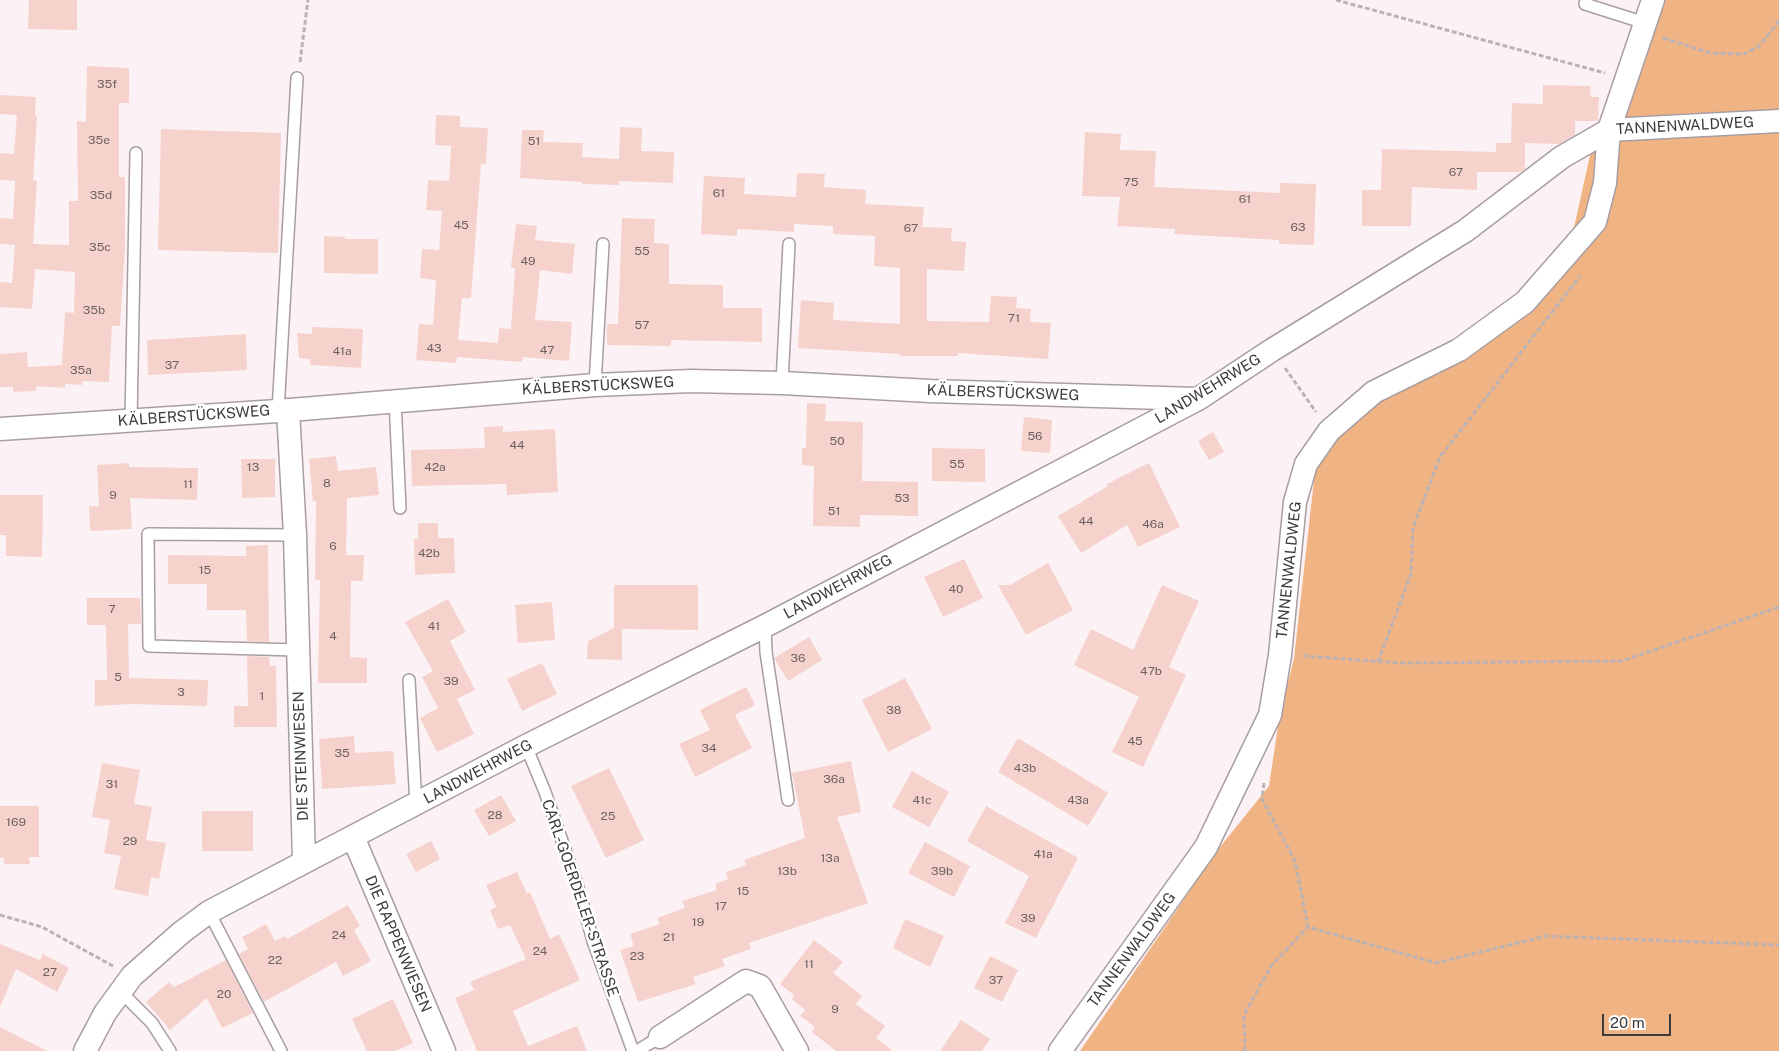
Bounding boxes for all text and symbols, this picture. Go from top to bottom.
house number: 35f [97,77,117,91]
street label: TANNENWALDWEG [1616,113,1754,139]
house number: 35e [88,133,110,147]
house number: 51 [528,134,540,148]
house number: 67 [1449,165,1463,179]
house number: 75 [1124,175,1138,189]
house number: 61 [713,186,725,200]
house number: 35d [90,188,112,202]
house number: 61 [1239,192,1251,206]
house number: 45 [453,218,469,232]
house number: 63 [1291,220,1305,234]
house number: 67 [904,221,918,235]
house number: 35c [89,240,111,254]
house number: 55 [634,244,650,258]
house number: 49 [520,254,536,268]
house number: 35b [83,303,105,317]
house number: 71 [1008,311,1020,325]
house number: 57 [635,318,649,332]
house number: 43 [426,341,442,355]
house number: 47 [540,343,554,357]
house number: 41a [332,344,352,358]
street label: LANDWEHRWEG [1152,350,1264,428]
house number: 37 [165,358,179,372]
house number: 35a [70,363,92,377]
street label: KÄLBERSTÜCKSWEG [521,373,675,399]
street label: KÄLBERSTÜCKSWEG [926,381,1080,405]
street label: KÄLBERSTÜCKSWEG [117,402,271,430]
house number: 56 [1027,429,1043,443]
house number: 50 [829,434,845,448]
house number: 44 [509,438,525,452]
house number: 55 [949,457,965,471]
house number: 13 [247,460,259,474]
house number: 42a [424,460,446,474]
house number: 8 [323,476,331,490]
house number: 11 [183,477,193,491]
house number: 9 [109,488,117,502]
house number: 53 [894,491,910,505]
street label: TANNENWALDWEG [1273,500,1305,640]
house number: 51 [828,504,840,518]
house number: 44 [1078,514,1094,528]
house number: 46a [1142,517,1164,531]
house number: 6 [329,539,337,553]
house number: 42b [418,546,440,560]
street label: LANDWEHRWEG [781,551,895,623]
house number: 15 [199,563,211,577]
house number: 40 [949,582,963,596]
house number: 7 [108,602,116,616]
house number: 41 [428,619,440,633]
house number: 4 [329,629,337,643]
house number: 36 [791,651,805,665]
house number: 47b [1140,664,1162,678]
house number: 5 [114,670,122,684]
house number: 39 [444,674,458,688]
house number: 3 [177,685,185,699]
house number: 1 [260,689,264,703]
street label: DIE STEINWIESEN [290,691,312,821]
house number: 38 [886,703,902,717]
house number: 45 [1127,734,1143,748]
street label: LANDWEHRWEG [421,736,535,808]
house number: 34 [701,741,717,755]
house number: 35 [334,746,350,760]
house number: 43b [1014,761,1036,775]
house number: 36a [823,772,845,786]
house number: 31 [106,777,118,791]
house number: 41c [913,793,931,807]
house number: 43a [1067,793,1089,807]
street label: CARL-GOERDELER-STRASSE [538,797,622,999]
house number: 28 [488,808,502,822]
house number: 25 [601,809,615,823]
house number: 169 [6,815,26,829]
house number: 29 [123,834,137,848]
house number: 41a [1033,847,1053,861]
house number: 13a [820,851,840,865]
house number: 13b [777,864,797,878]
house number: 39b [931,864,953,878]
street label: DIE RAPPENWIESEN [361,873,435,1015]
house number: 15 [737,884,749,898]
street label: TANNENWALDWEG [1084,889,1180,1011]
house number: 17 [715,899,727,913]
house number: 39 [1021,911,1035,925]
house number: 19 [692,915,704,929]
house number: 24 [332,928,346,942]
house number: 21 [663,930,675,944]
house number: 24 [533,944,547,958]
house number: 23 [630,949,644,963]
house number: 22 [268,953,282,967]
house number: 11 [804,957,814,971]
house number: 27 [43,965,57,979]
house number: 37 [989,973,1003,987]
house number: 20 [217,987,231,1001]
house number: 9 [831,1002,839,1016]
scale bar [1604,1004,1673,1036]
text: 20 m [1610,1014,1645,1031]

